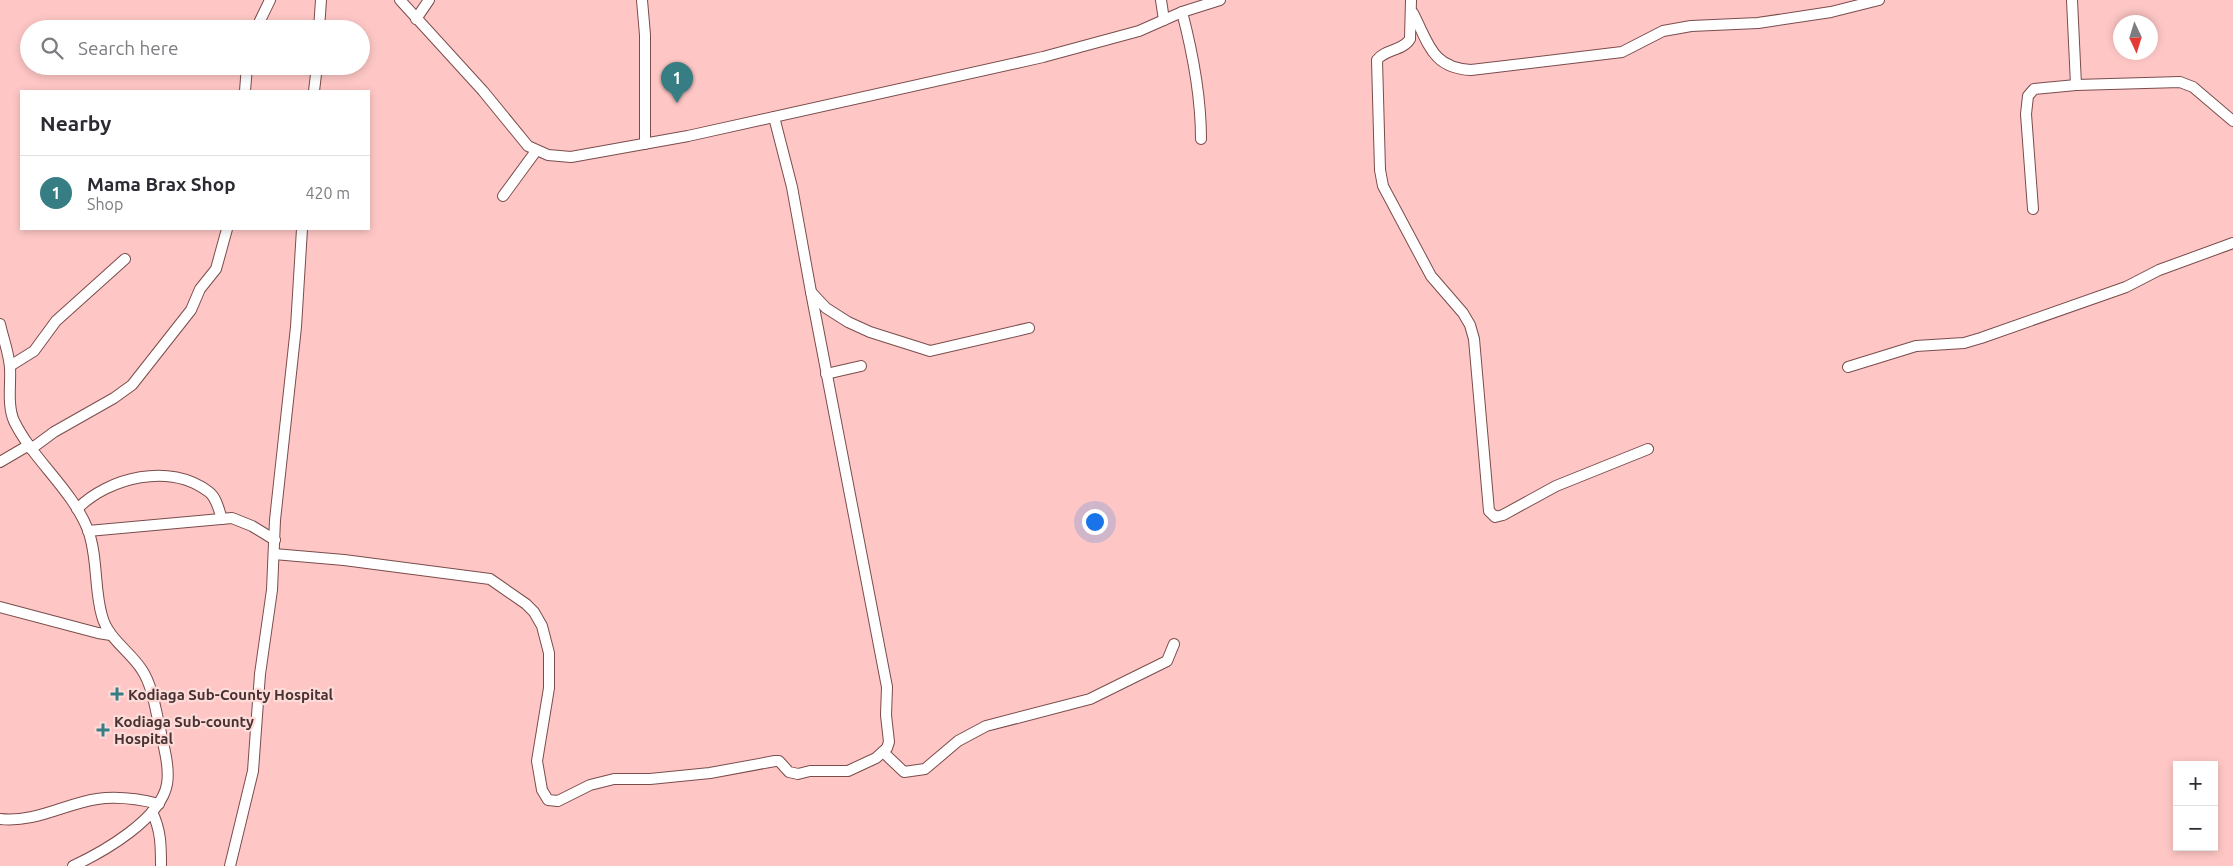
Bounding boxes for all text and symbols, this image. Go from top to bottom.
north arrow [2113,15,2158,60]
search box [20,20,370,75]
icon: search [38,34,66,62]
text: Search here [78,37,178,59]
pin: 1 [661,62,693,103]
text: Nearby [40,111,111,135]
text: Mama Brax Shop [87,173,236,195]
text: 1 [51,184,61,202]
text: 420 m [305,184,350,202]
text: Shop [87,195,123,213]
your location [1082,509,1108,535]
place label: Kodiaga Sub-County Hospital [128,686,334,703]
marker: Kodiaga Sub-County Hospital [110,687,124,701]
place label: Kodiaga Sub-county Hospital [114,713,254,747]
marker: Kodiaga Sub-county Hospital [96,723,110,737]
map controls [2173,761,2218,851]
button: + [2173,761,2218,806]
button: − [2173,806,2218,851]

